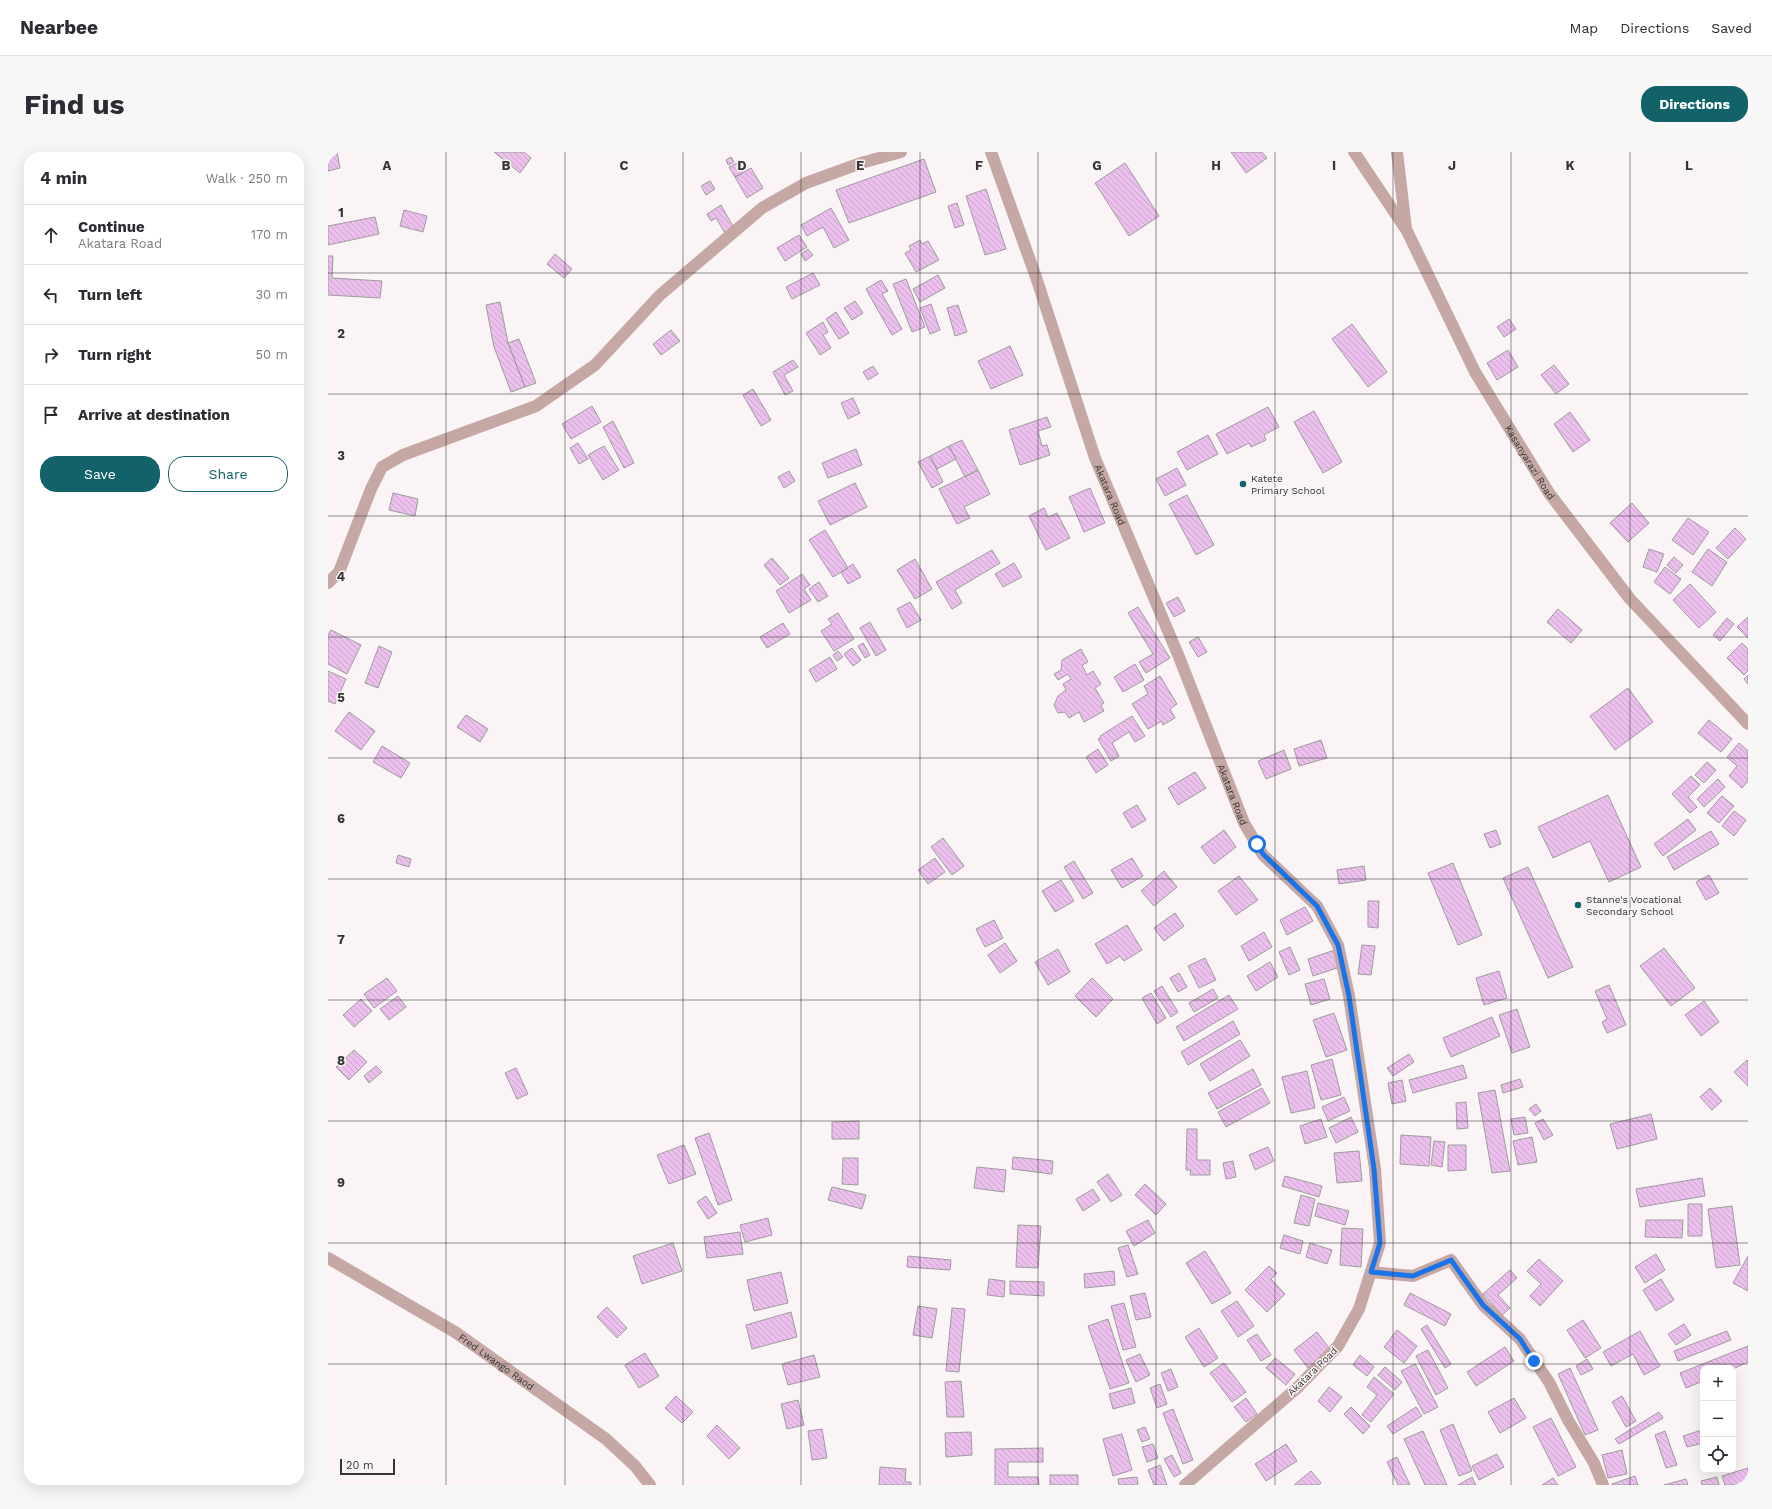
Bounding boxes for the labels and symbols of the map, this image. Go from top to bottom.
text: A [383,158,392,173]
text: B [502,158,511,173]
text: C [620,158,629,173]
text: D [737,158,747,173]
text: E [856,158,864,173]
text: F [975,158,983,173]
text: G [1092,158,1102,173]
text: H [1211,158,1221,173]
text: I [1332,158,1336,173]
text: J [1448,158,1456,173]
text: K [1565,158,1575,173]
text: L [1685,158,1693,173]
text: 1 [338,205,344,220]
text: 2 [337,326,345,341]
street label: Kasanyarazi Road [1503,423,1557,502]
text: 3 [337,448,345,463]
street label: Akatara Road [1092,463,1128,527]
place label: Katete Primary School [1251,473,1325,496]
marker: Katete Primary School [1238,479,1248,489]
text: 4 [337,569,346,584]
text: 5 [337,690,345,705]
street label: Akatara Road [1215,763,1249,827]
text: 6 [337,811,345,826]
route start [1248,835,1266,853]
place label: Stanne's Vocational Secondary School [1586,894,1682,917]
marker: Stanne's Vocational Secondary School [1573,900,1583,910]
text: 7 [337,932,345,947]
text: 8 [337,1053,345,1068]
text: 9 [337,1175,345,1190]
street label: Fred Lwango Raod [457,1331,536,1392]
street label: Akatara Road [1285,1345,1339,1398]
route end [1525,1352,1543,1370]
scale bar [340,1457,395,1476]

